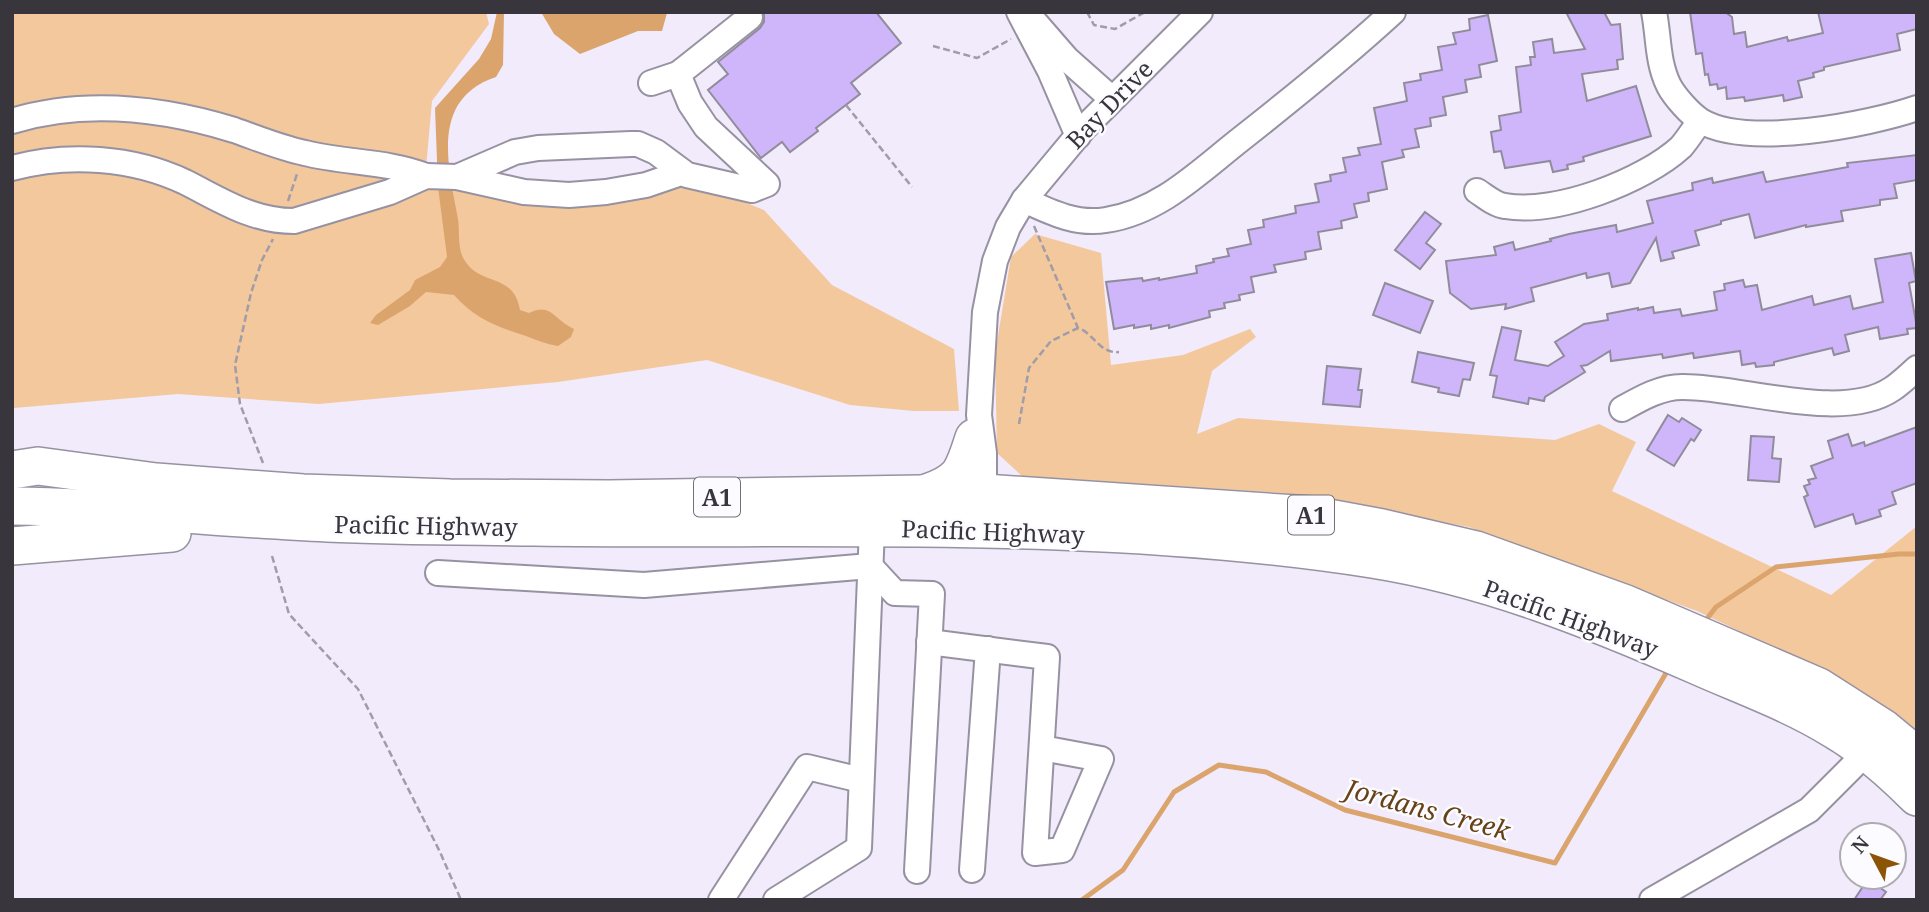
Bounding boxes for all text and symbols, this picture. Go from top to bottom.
street label: Bay Drive [1058,52,1160,156]
road number: A1 [694,477,740,516]
road number: A1 [1288,495,1334,534]
street label: Pacific Highway [334,507,519,543]
street label: Pacific Highway [901,511,1086,551]
street label: Pacific Highway [1479,571,1663,665]
water label: Jordans Creek [1337,768,1515,849]
north arrow [1838,821,1908,891]
text: N [1845,831,1875,859]

